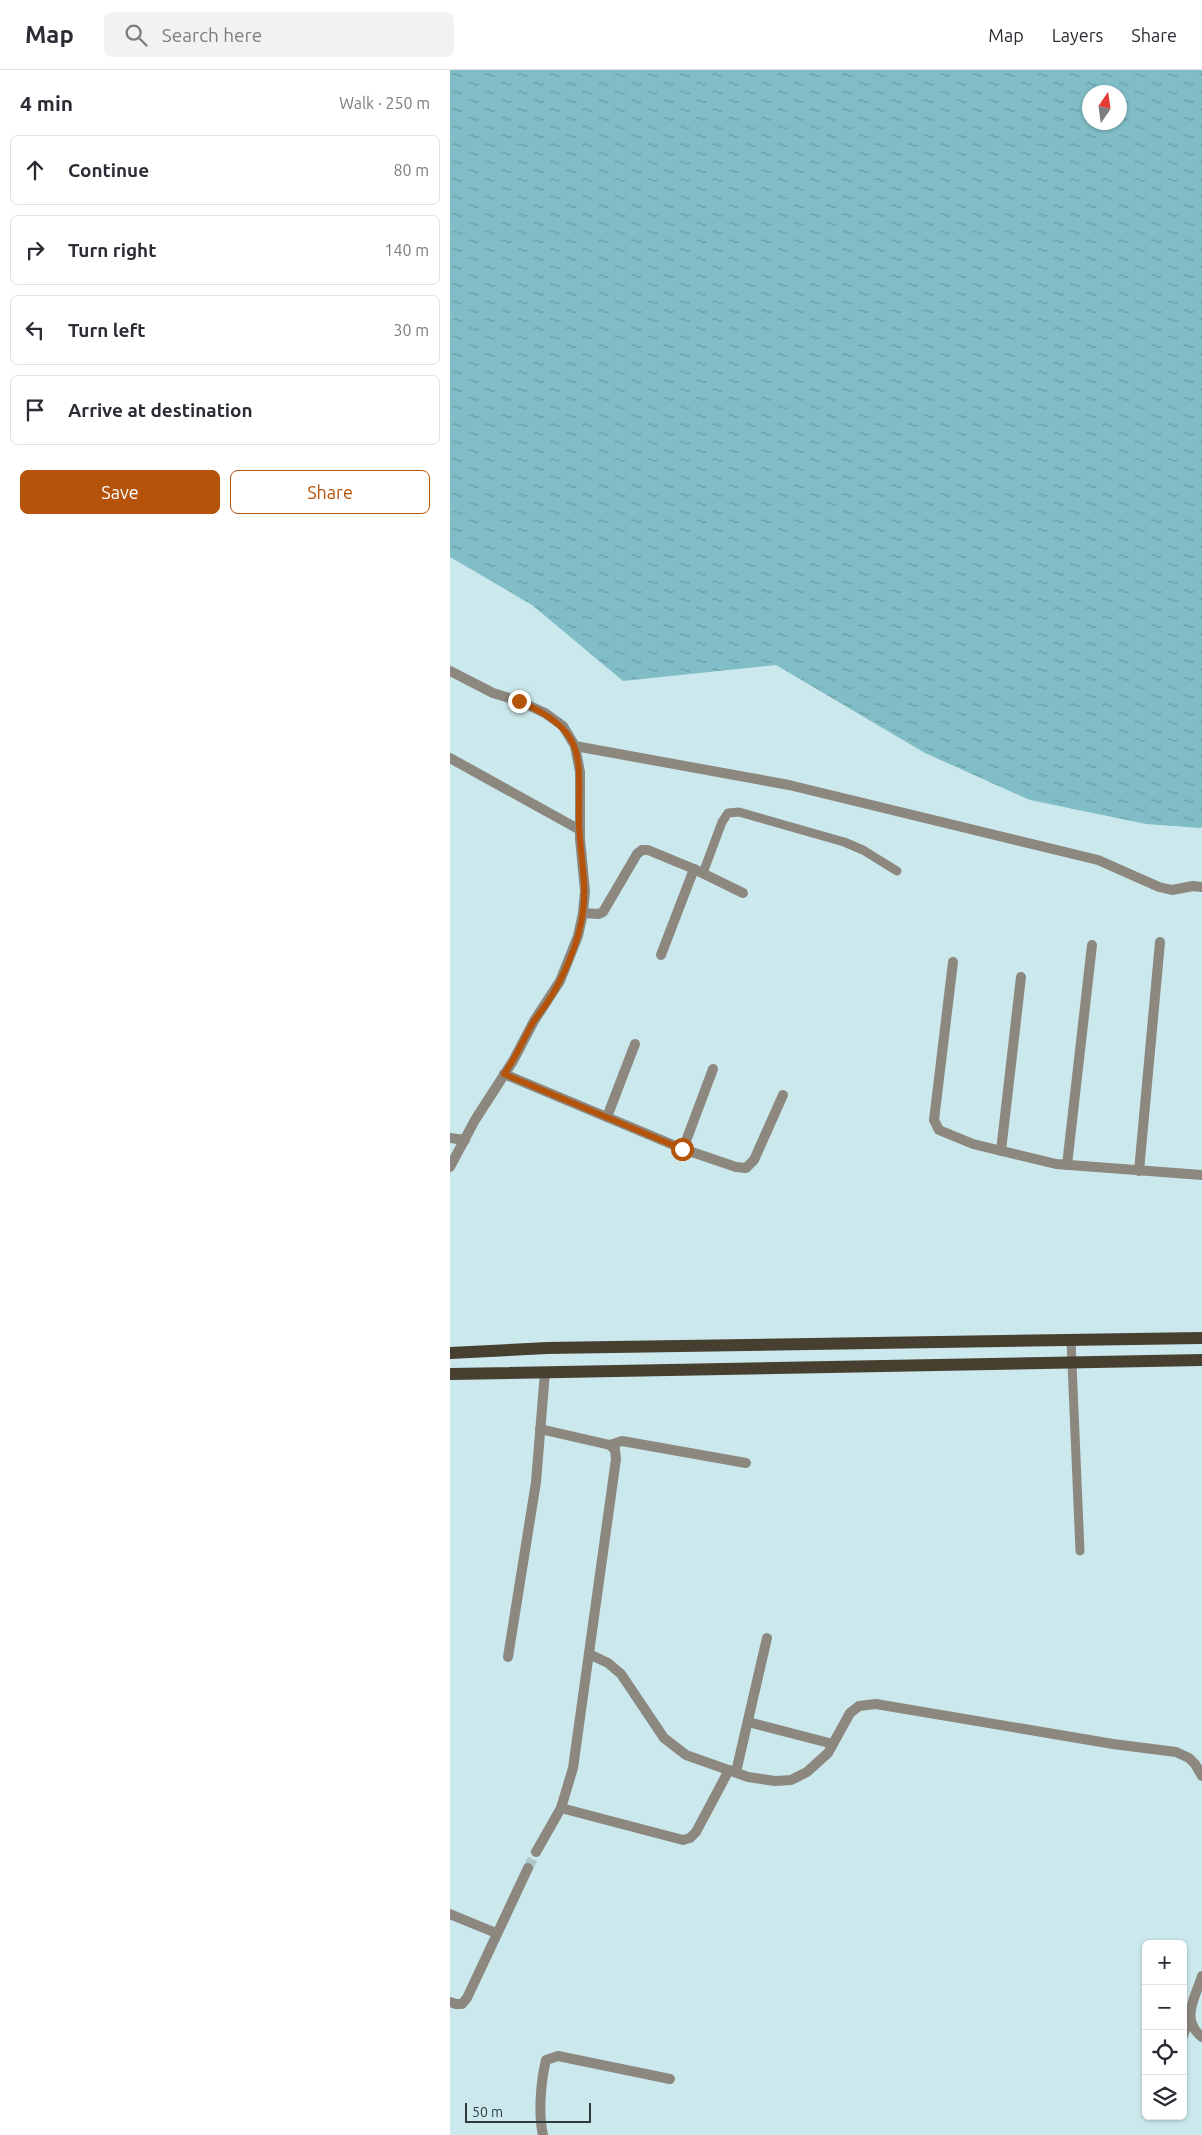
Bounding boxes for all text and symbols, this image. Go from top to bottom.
search box [104,12,454,57]
text: Map [25,21,74,48]
icon: search [122,21,150,49]
text: Search here [162,24,262,46]
text: Map [988,25,1024,45]
text: Layers [1052,25,1103,45]
text: Share [1131,25,1177,45]
north arrow [1082,85,1127,130]
text: 4 min [20,91,73,115]
text: Walk · 250 m [339,94,430,112]
icon: ahead [21,156,49,184]
text: Continue [68,159,149,181]
text: 80 m [393,161,429,179]
icon: right [21,236,49,264]
text: Turn right [68,239,156,261]
text: 140 m [384,241,429,259]
icon: left [21,316,49,344]
text: Turn left [68,319,146,341]
text: 30 m [393,321,429,339]
icon: arrive [21,396,49,424]
text: Arrive at destination [68,399,253,421]
button: Save [20,470,220,514]
button: Share [230,470,430,514]
route end [508,690,531,713]
route start [671,1138,694,1161]
map controls [1142,1940,1187,2120]
button: + [1142,1940,1187,1985]
button: − [1142,1985,1187,2030]
button: locate [1142,2030,1187,2075]
button: layers [1142,2075,1187,2120]
scale bar [465,2100,591,2123]
text: 50 m [472,2104,503,2120]

